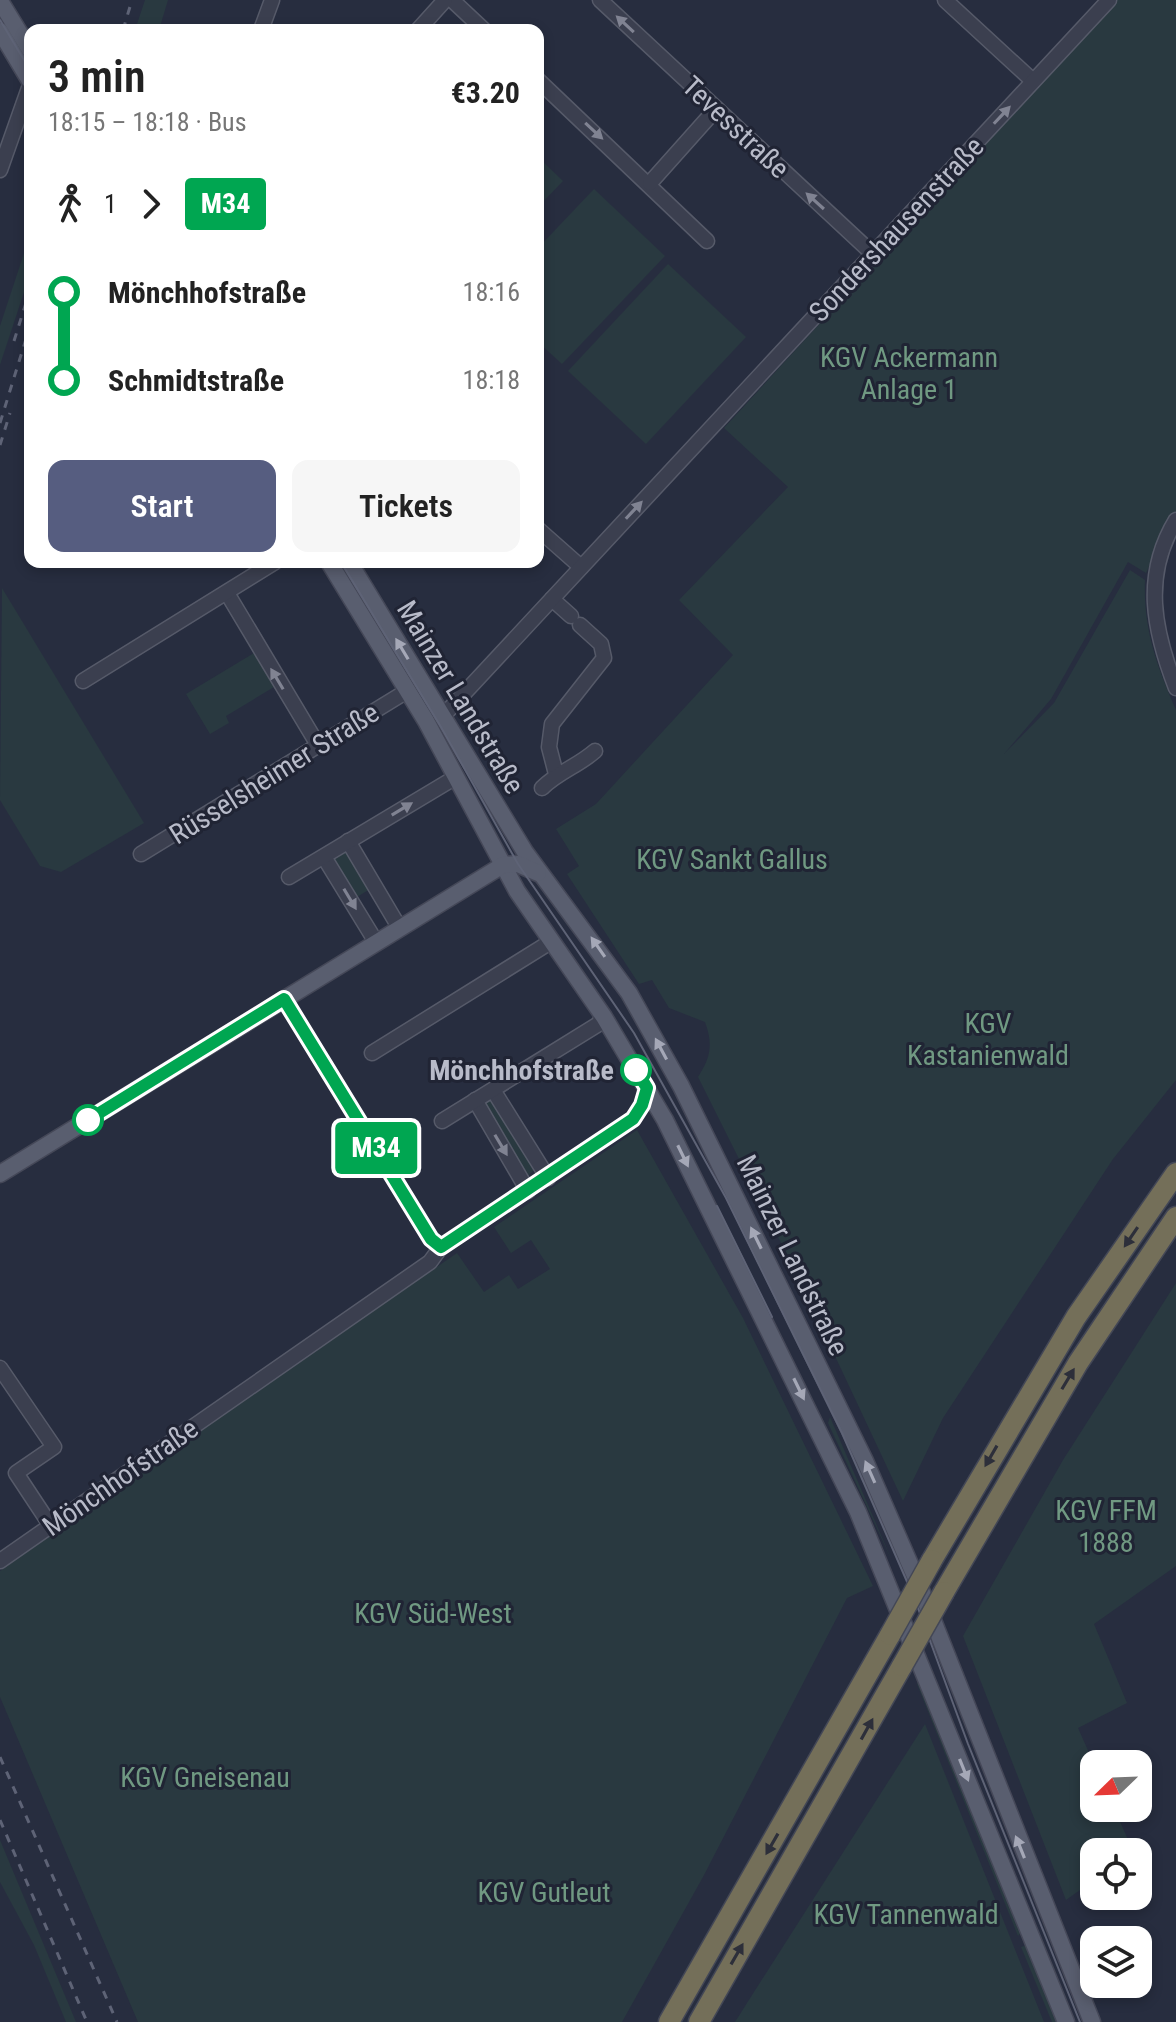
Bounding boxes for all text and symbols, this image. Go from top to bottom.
one-way arrow [616,15,635,34]
text: 3 min [48,51,145,103]
street label: Tevesstraße [675,70,796,185]
text: €3.20 [451,75,520,110]
one-way arrow [992,106,1010,125]
text: 18:15 – 18:18 · Bus [48,107,247,137]
one-way arrow [584,122,603,140]
street label: Sondershausenstraße [802,130,990,329]
icon: walk [48,182,92,226]
icon: forward [129,182,173,226]
text: M34 [201,187,250,220]
text: 1 [104,189,117,219]
one-way arrow [806,193,825,211]
text: Mönchhofstraße [108,275,306,310]
text: 18:16 [463,277,520,307]
park label: KGV Ackermann Anlage 1 [820,341,998,406]
text: Schmidtstraße [108,363,284,398]
text: 18:18 [463,365,520,395]
button: Start [48,460,276,552]
button: Tickets [292,460,520,552]
one-way arrow [625,501,643,520]
street label: Mainzer Landstraße [390,595,531,800]
one-way arrow [395,638,409,660]
one-way arrow [270,667,284,690]
street label: Rüsselsheimer Straße [164,696,385,851]
one-way arrow [391,802,413,816]
park label: KGV Sankt Gallus [636,843,828,876]
one-way arrow [343,888,357,910]
one-way arrow [590,936,606,958]
park label: KGV Kastanienwald [907,1007,1069,1072]
one-way arrow [655,1038,669,1060]
place label: Mönchhofstraße [429,1054,614,1087]
marker: Mönchhofstraße [621,1055,651,1085]
unlabelled marker [73,1105,103,1135]
line badge: M34 [330,1122,422,1174]
text: M34 [351,1131,401,1164]
one-way arrow [494,1134,508,1156]
one-way arrow [677,1145,690,1168]
street label: Mainzer Landstraße [730,1150,855,1361]
one-way arrow [1124,1226,1139,1247]
one-way arrow [749,1227,763,1250]
one-way arrow [1061,1368,1075,1390]
one-way arrow [792,1378,805,1401]
street label: Mönchhofstraße [36,1412,204,1543]
one-way arrow [984,1445,998,1467]
one-way arrow [864,1460,877,1484]
park label: KGV FFM 1888 [1055,1494,1157,1559]
park label: KGV Süd-West [354,1597,512,1630]
one-way arrow [859,1718,873,1740]
north arrow [1080,1750,1152,1822]
map controls [1080,1750,1152,1998]
one-way arrow [958,1758,971,1782]
park label: KGV Gneisenau [120,1761,290,1794]
one-way arrow [765,1833,779,1855]
one-way arrow [1014,1835,1027,1859]
button: locate [1080,1838,1152,1910]
park label: KGV Gutleut [477,1876,611,1909]
park label: KGV Tannenwald [813,1898,999,1931]
button: layers [1080,1926,1152,1998]
one-way arrow [730,1943,744,1966]

